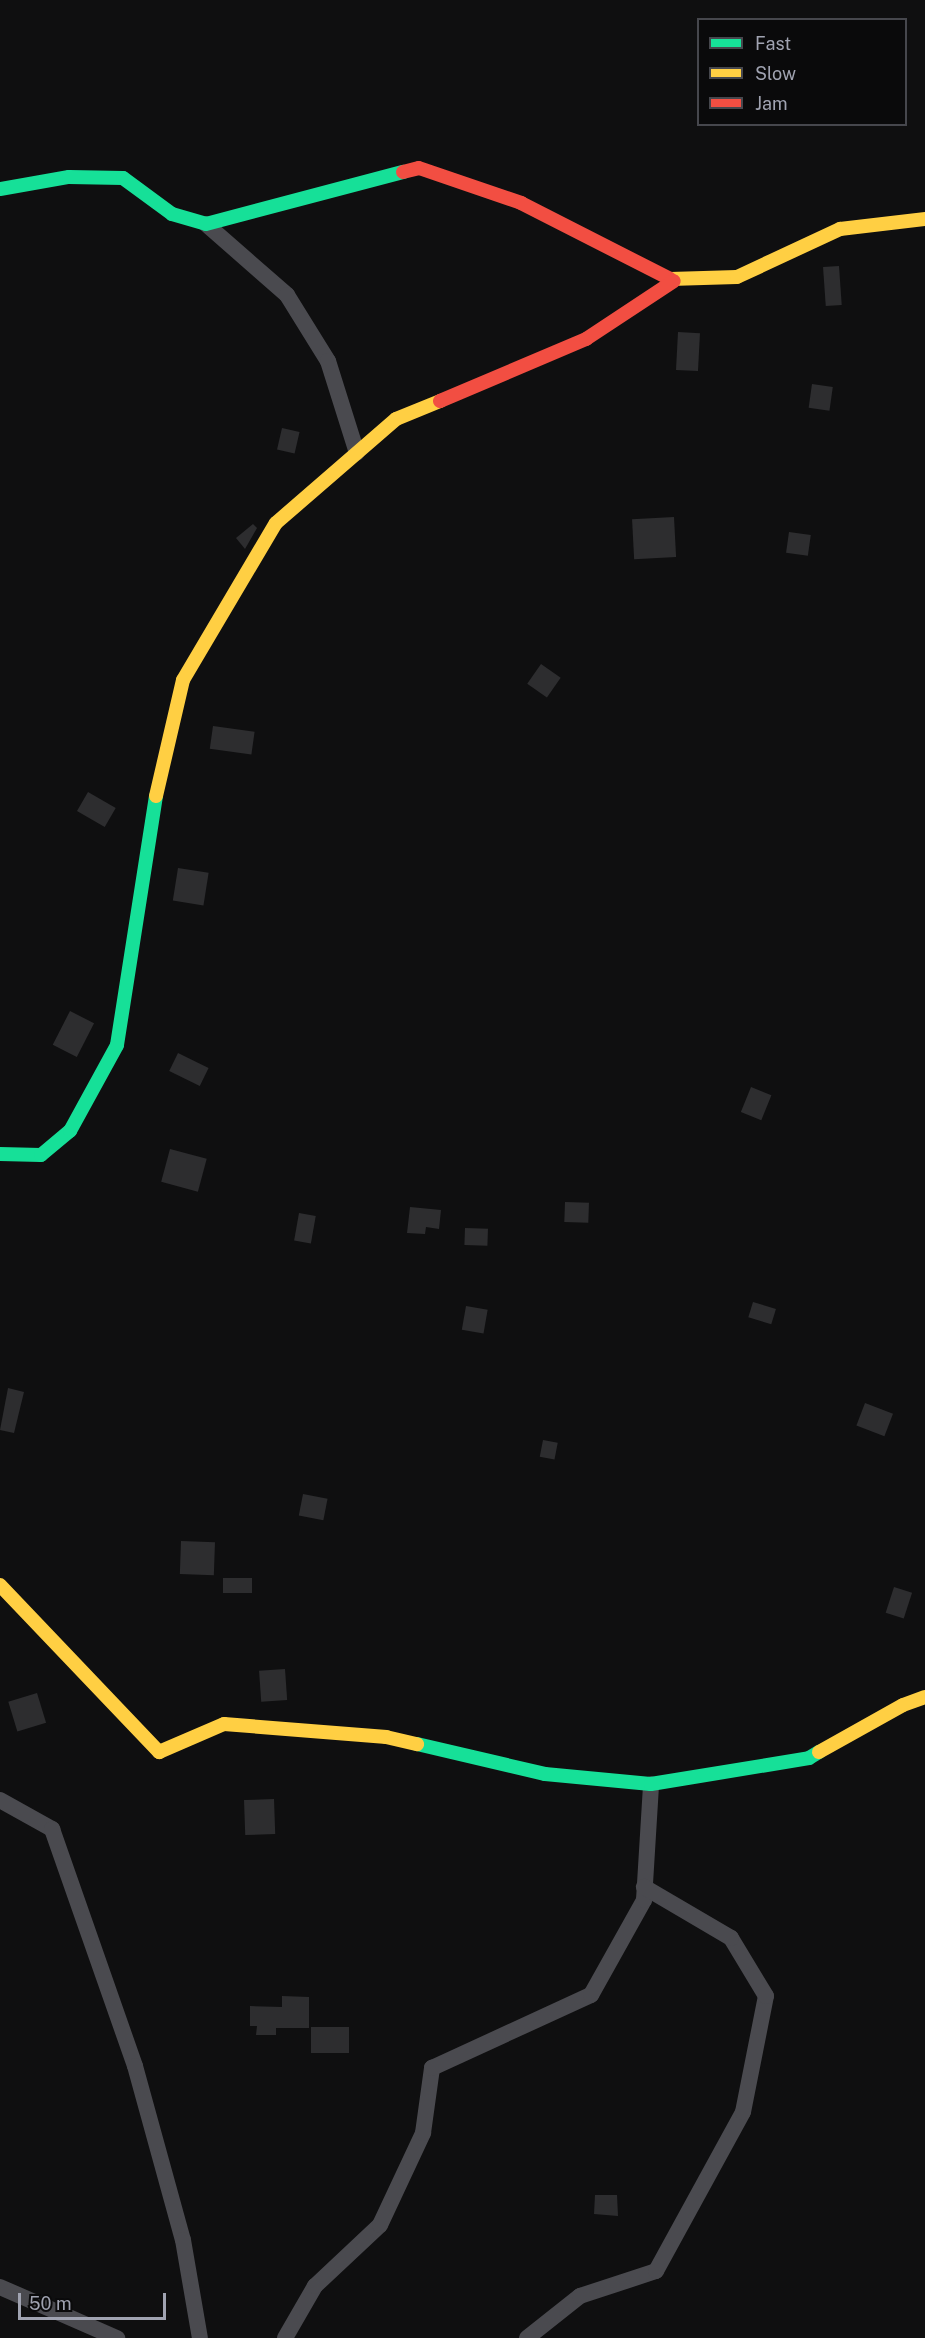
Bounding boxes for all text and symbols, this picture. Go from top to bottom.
legend [697,18,907,126]
text: Fast [755,33,791,54]
text: Slow [755,63,796,84]
text: Jam [755,93,788,114]
scale bar [21,2281,170,2319]
text: 50 m [29,2293,72,2314]

